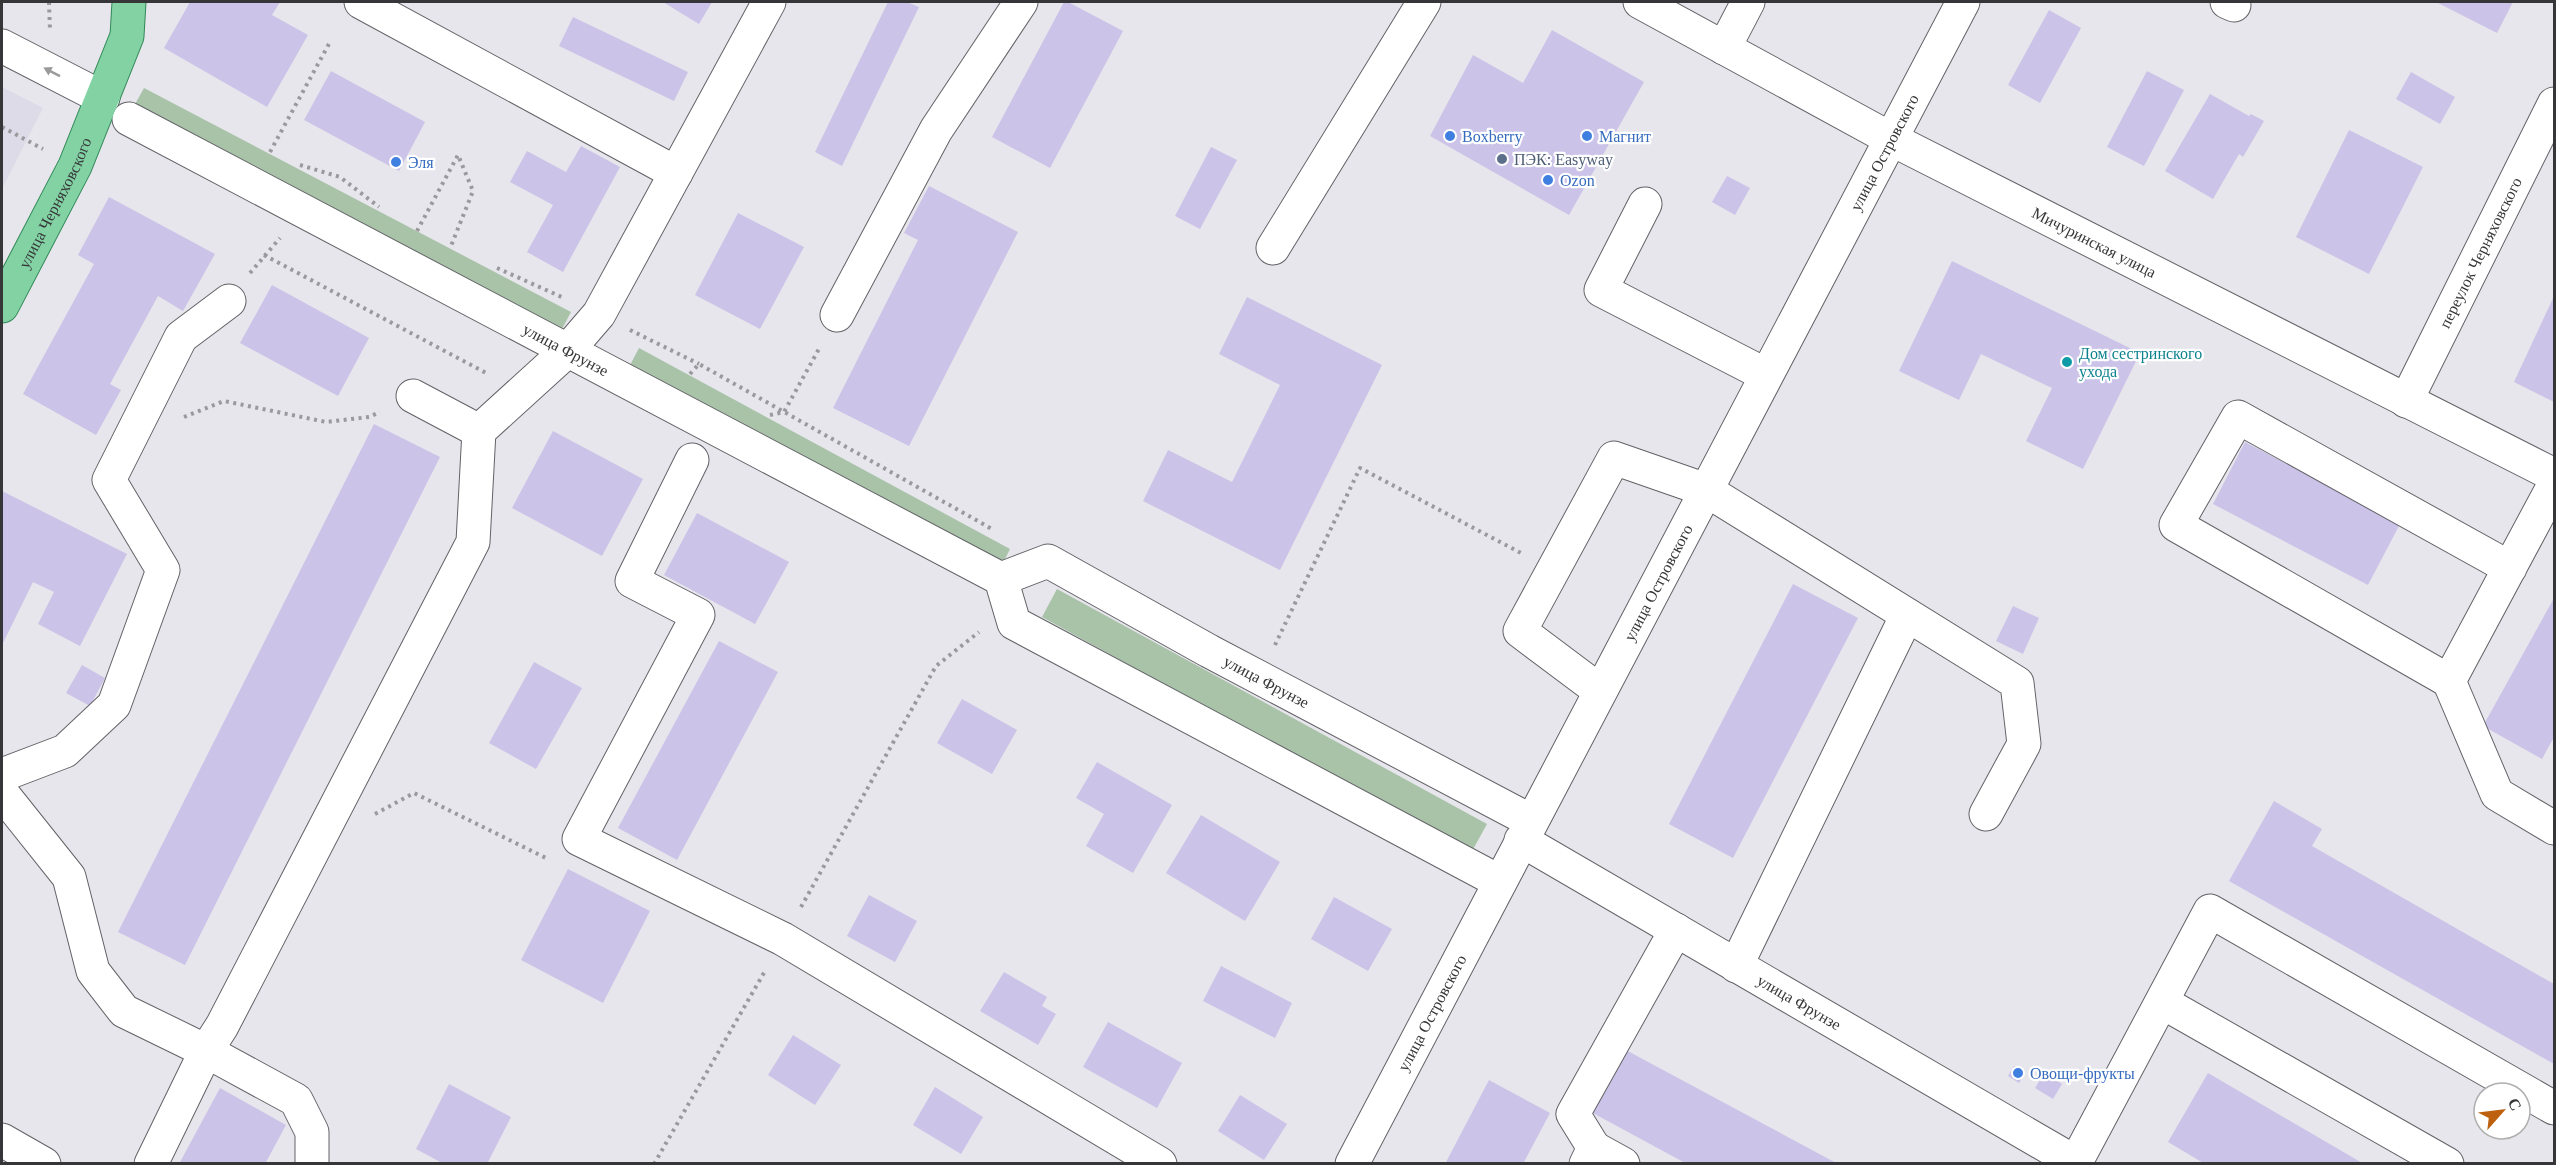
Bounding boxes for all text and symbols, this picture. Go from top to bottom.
one-way arrow [44,67,61,77]
street label: улица Островского [1846,91,1922,214]
place label: Boxberry [1462,128,1522,146]
place label: Магнит [1599,128,1651,145]
marker: Boxberry [1443,129,1457,143]
marker: Магнит [1580,129,1594,143]
street label: улица Черняховского [15,135,94,271]
place label: ПЭК: Easyway [1514,151,1613,169]
marker: ПЭК: Easyway [1495,152,1509,166]
place label: Эля [408,154,434,171]
marker: Эля [389,155,403,169]
place label: Ozon [1560,172,1595,189]
marker: Ozon [1541,173,1555,187]
street label: переулок Черняховского [2435,174,2525,330]
street label: Мичуринская улица [2030,204,2159,281]
street label: улица Фрунзе [520,320,611,379]
place label: Дом сестринского ухода [2079,345,2202,381]
marker: Дом сестринского ухода [2060,355,2074,369]
street label: улица Островского [1620,521,1695,644]
street label: улица Фрунзе [1221,652,1312,711]
street label: улица Островского [1394,952,1469,1074]
street label: улица Фрунзе [1754,971,1844,1033]
place label: Овощи-фрукты [2030,1065,2135,1083]
marker: Овощи-фрукты [2011,1066,2025,1080]
north arrow [2472,1081,2532,1141]
text: С [2505,1095,2525,1113]

